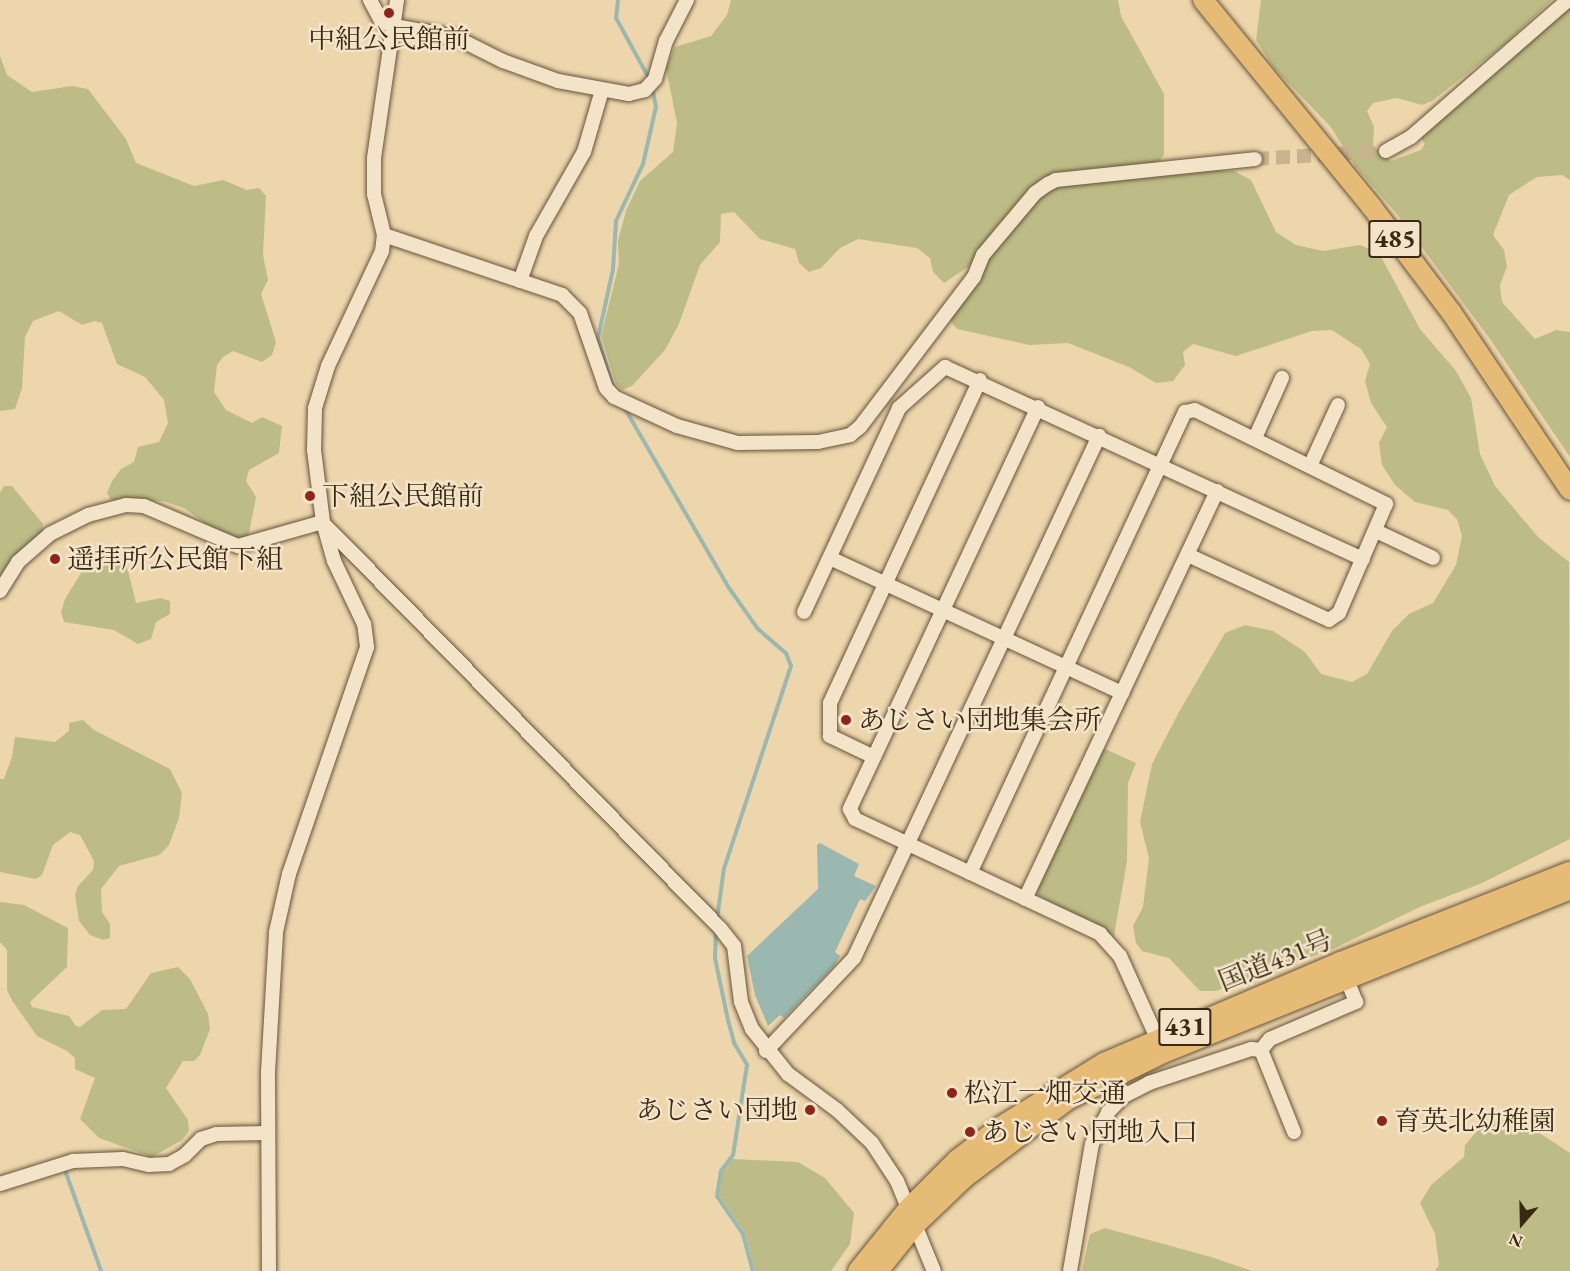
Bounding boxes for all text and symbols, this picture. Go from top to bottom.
marker: 中組公民館前 [382,6,396,20]
place label: 中組公民館前 [308,23,470,55]
road number: 485 [1368,216,1422,262]
place label: 下組公民館前 [322,480,484,512]
marker: 下組公民館前 [303,489,317,503]
place label: 遥拝所公民館下組 [67,543,283,575]
marker: 遥拝所公民館下組 [48,552,62,566]
place label: あじさい団地集会所 [858,704,1101,736]
marker: あじさい団地集会所 [839,713,853,727]
street label: 国道431号 [1213,923,1337,997]
road number: 431 [1158,1004,1212,1050]
place label: 松江一畑交通 [964,1077,1126,1109]
marker: 松江一畑交通 [945,1086,959,1100]
place label: あじさい団地 [636,1094,798,1126]
marker: あじさい団地 [803,1103,817,1117]
place label: 育英北幼稚園 [1394,1105,1556,1137]
marker: 育英北幼稚園 [1375,1114,1389,1128]
place label: あじさい団地入口 [982,1116,1198,1148]
marker: あじさい団地入口 [963,1125,977,1139]
north arrow [1492,1193,1552,1253]
text: N [1506,1228,1525,1252]

